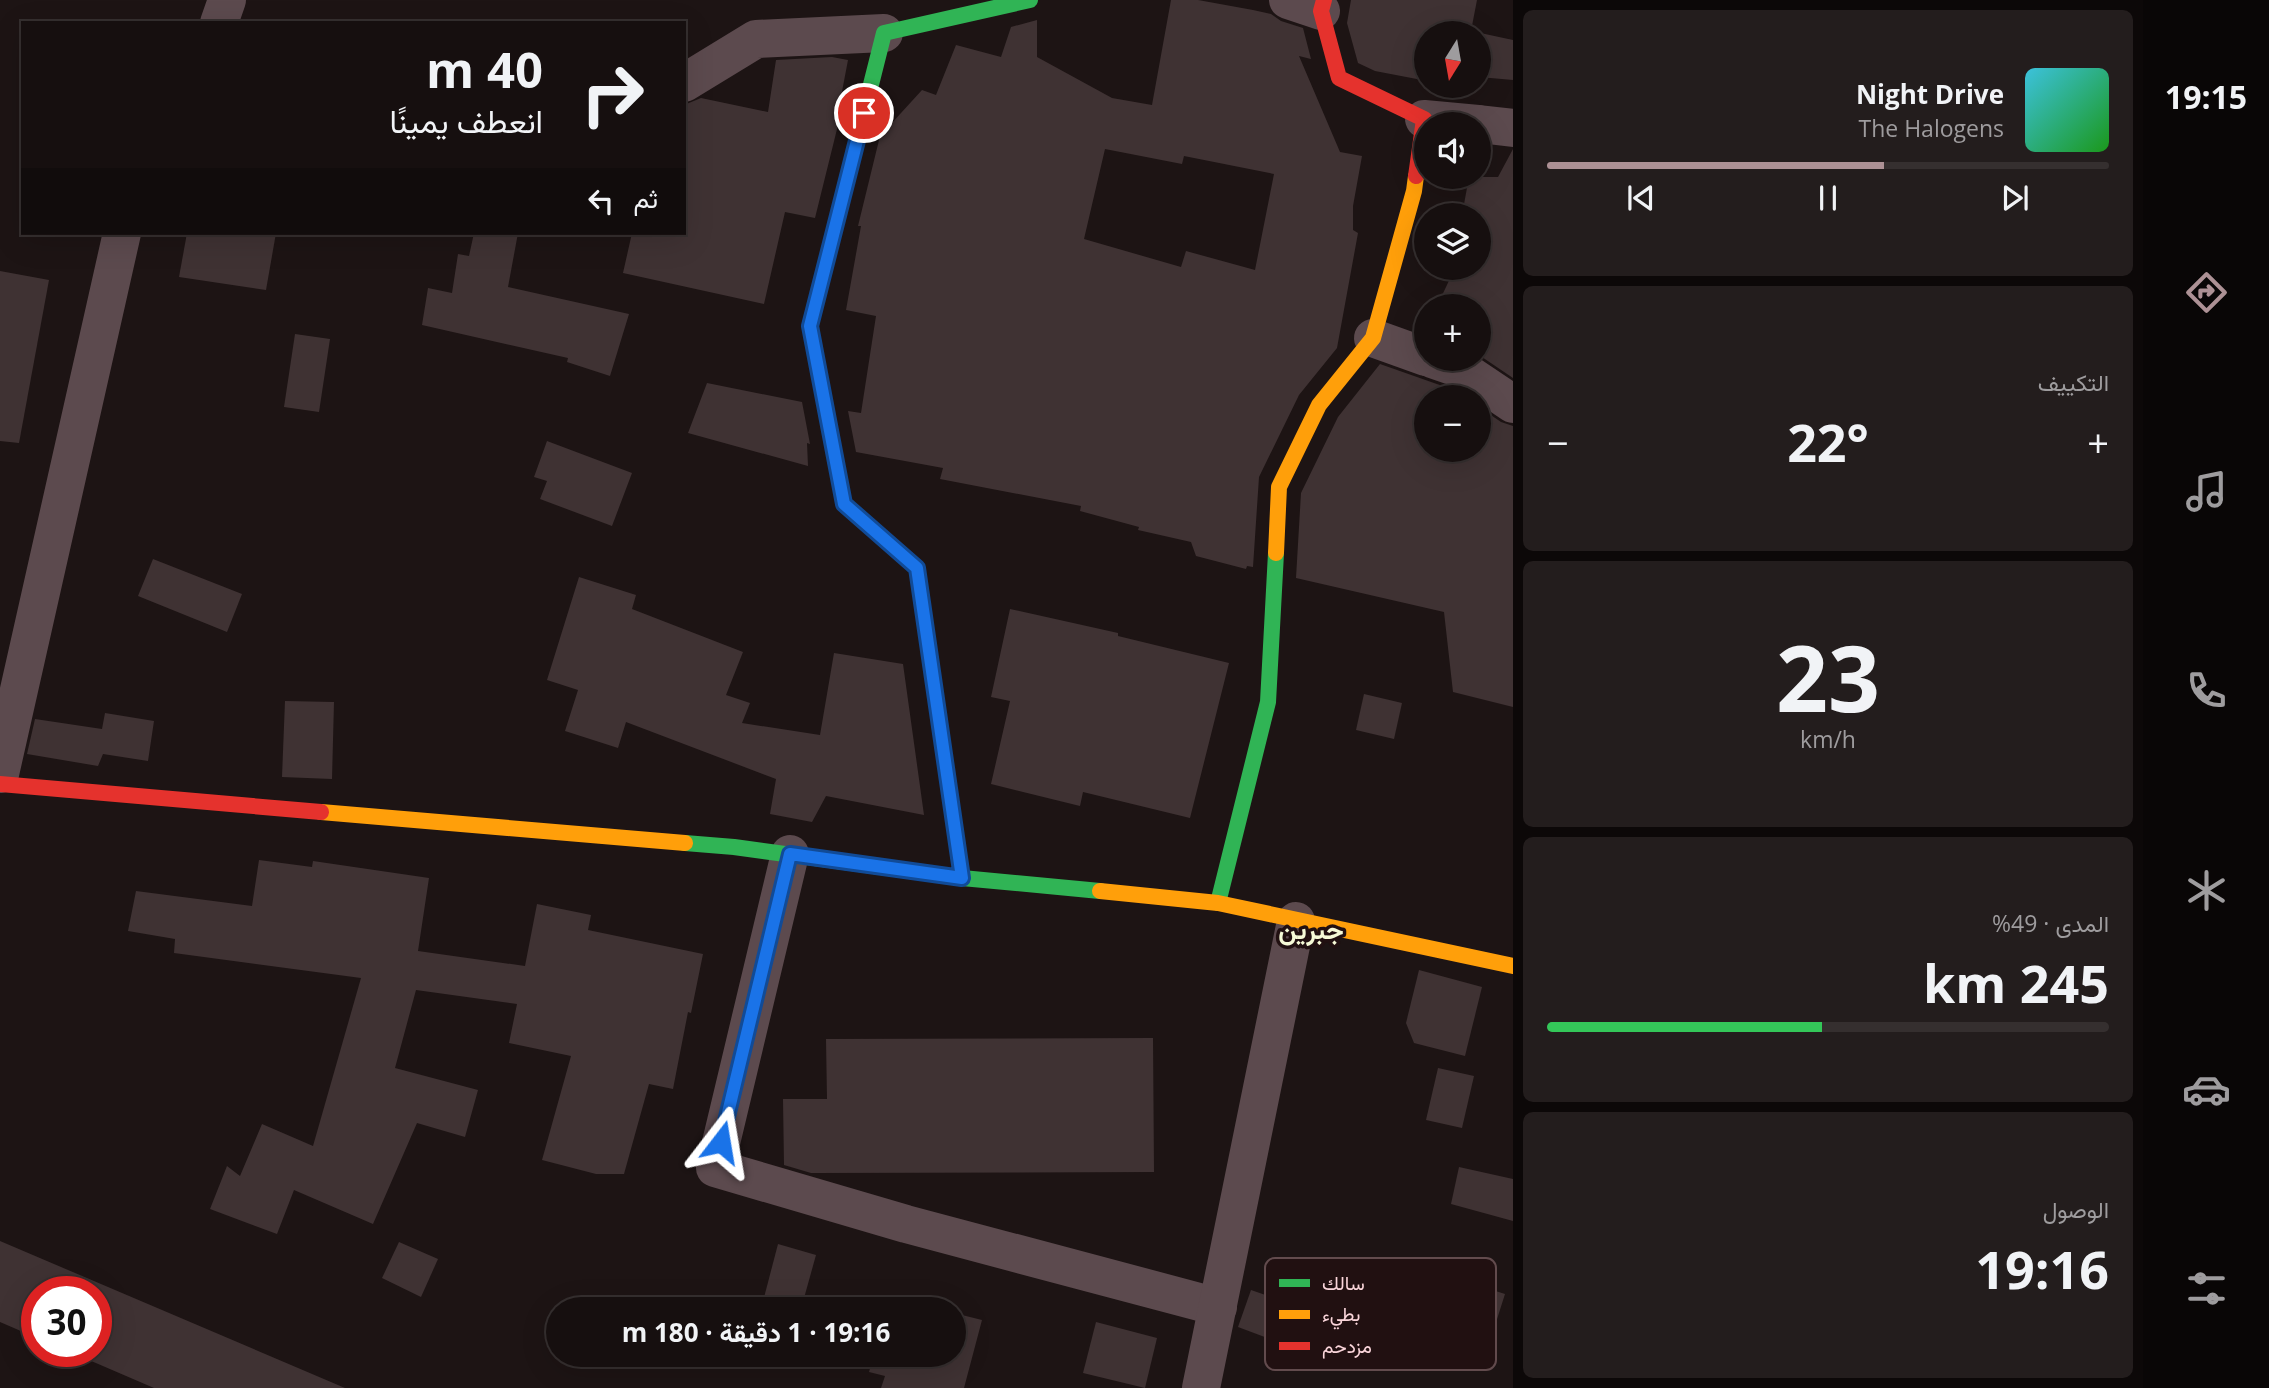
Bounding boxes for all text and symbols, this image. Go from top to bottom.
north arrow [1414,21,1491,98]
map controls [1414,21,1491,462]
text: 40 m [426,36,543,102]
icon: right [567,49,658,140]
text: 19:15 [2165,75,2247,118]
text: Night Drive [1856,76,2004,112]
pin [834,83,894,143]
icon: arrive [845,94,883,132]
text: انعطف يمينًا [389,99,543,142]
button: sound [1414,112,1491,189]
text: The Halogens [1858,112,2004,144]
icon: previous [1622,179,1660,217]
icon: pause [1809,179,1847,217]
icon: next [1996,179,2034,217]
text: ثم [634,180,658,216]
icon: left [582,182,620,220]
button: layers [1414,203,1491,280]
icon: directions [2182,268,2231,317]
button: + [1414,294,1491,371]
text: التكييف [2038,366,2109,398]
button: − [1414,385,1491,462]
text: 22° [1787,406,1869,477]
text: − [1547,416,1569,468]
text: + [2087,416,2109,468]
icon: music [2182,467,2231,516]
text: 23 [1776,615,1880,739]
icon: phone [2182,666,2231,715]
text: km/h [1800,723,1856,755]
icon: climate [2182,866,2231,915]
text: المدى · 49% [1992,907,2109,939]
district label: جبرين [1278,911,1344,947]
text: 245 km [1923,947,2109,1018]
icon: car [2182,1065,2231,1114]
position arrow [684,1105,758,1179]
text: الوصول [2043,1193,2109,1225]
text: 19:16 [1975,1233,2109,1304]
legend [1265,1258,1496,1370]
icon: filters [2182,1264,2231,1313]
text: سالك [1322,1270,1365,1296]
speed limit sign: 30 [21,1276,112,1367]
text: بطيء [1322,1301,1360,1330]
text: 19:16 · 1 دقيقة · 180 m [622,1314,890,1350]
text: مزدحم [1322,1333,1372,1359]

